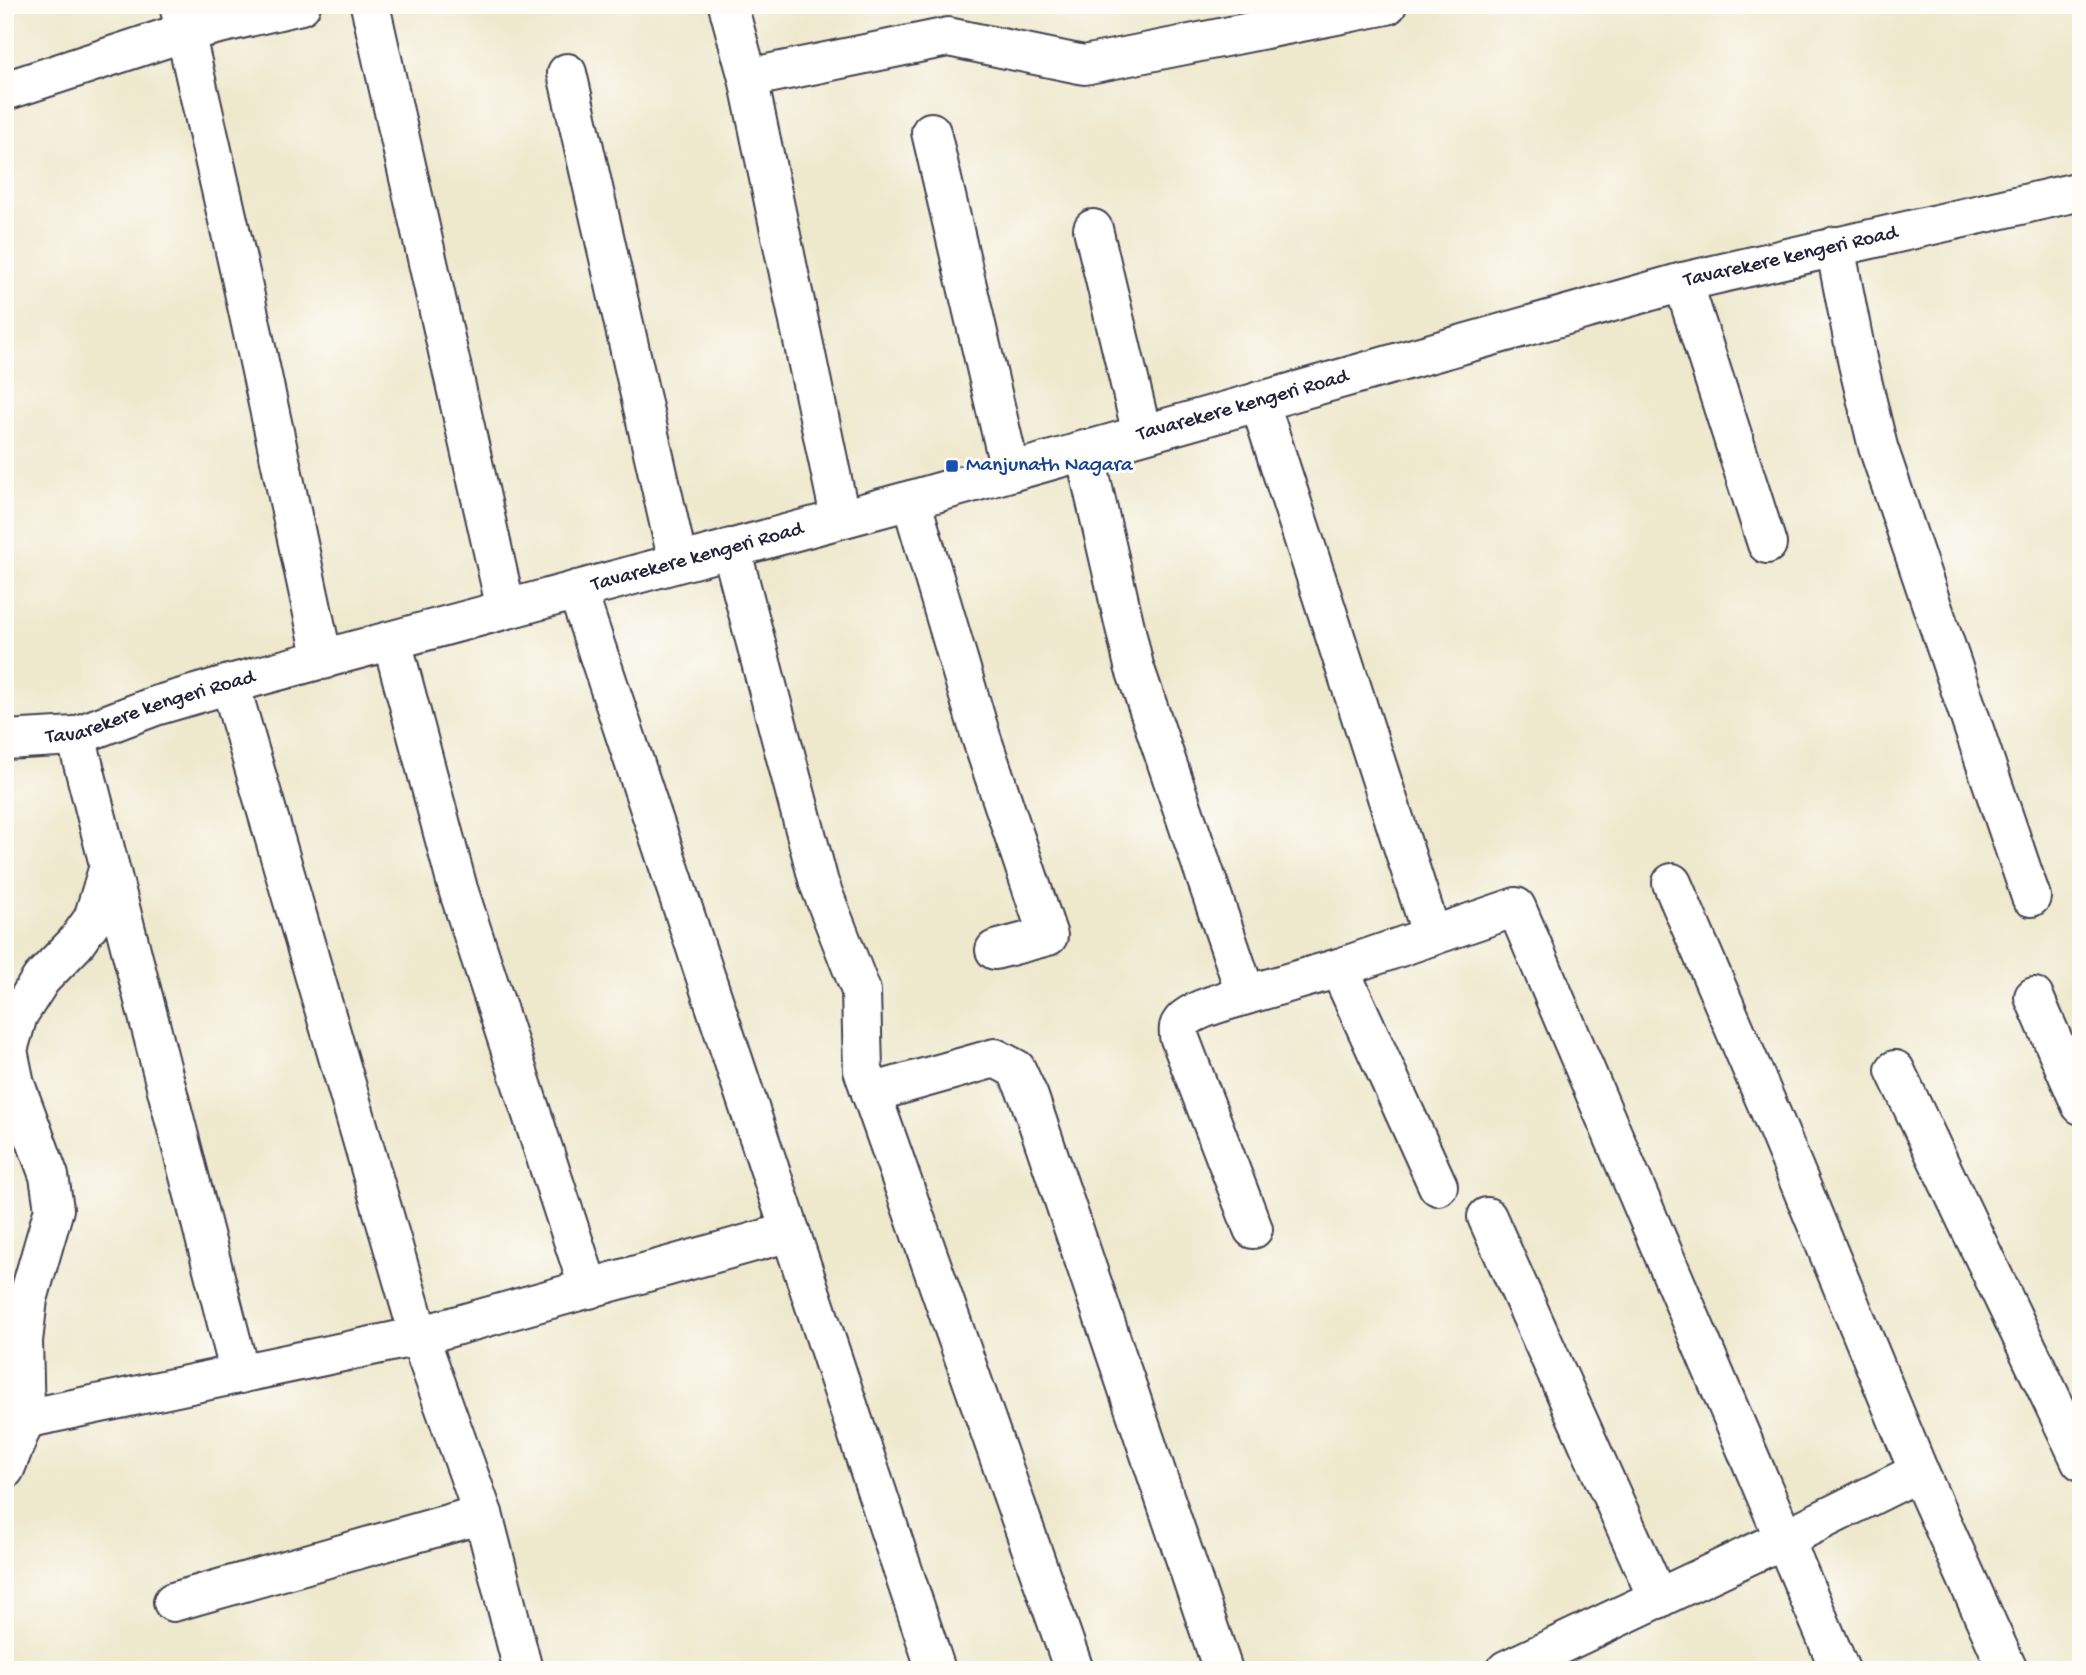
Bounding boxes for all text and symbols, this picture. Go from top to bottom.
street label: Tavarekere kengeri Road [1681,220,1902,294]
street label: Tavarekere kengeri Road [1133,364,1353,448]
place label: Manjunath Nagara [966,454,1134,479]
marker: Manjunath Nagara [944,458,960,474]
street label: Tavarekere kengeri Road [588,517,808,599]
street label: Tavarekere kengeri Road [44,665,259,750]

